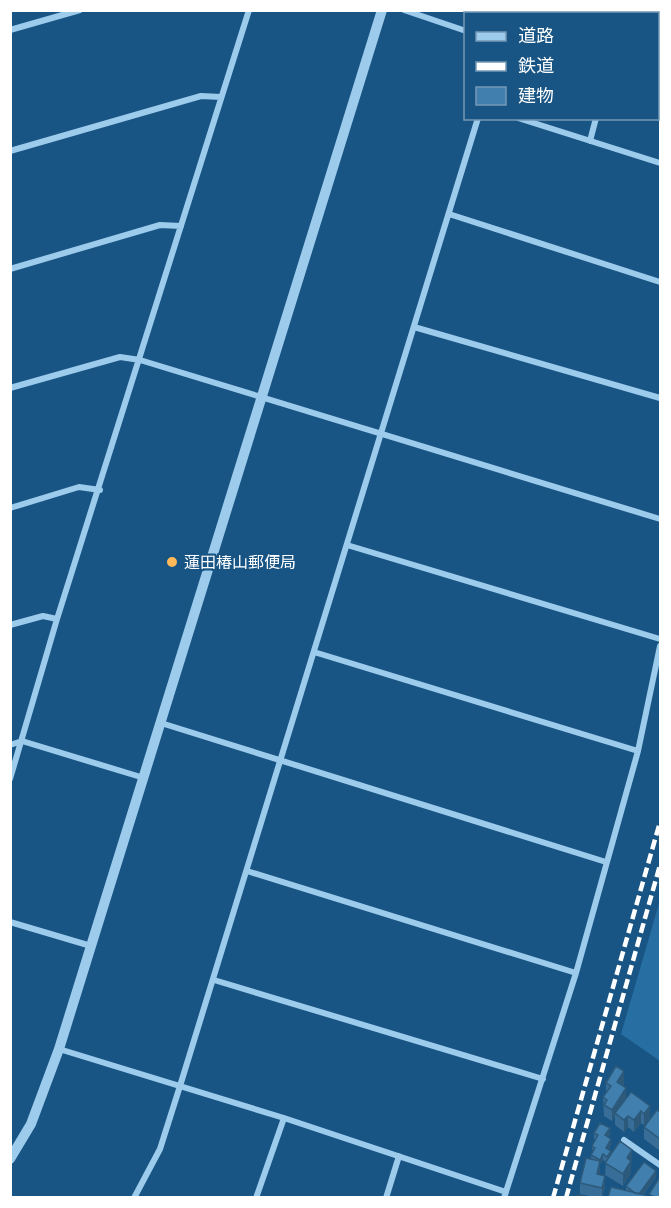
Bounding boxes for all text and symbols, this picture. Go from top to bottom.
legend [464,12,659,120]
text: 道路 [518,23,554,47]
text: 鉄道 [518,53,554,77]
text: 建物 [518,83,554,107]
place label: 蓮田椿山郵便局 [184,551,296,573]
marker: 蓮田椿山郵便局 [165,555,179,569]

